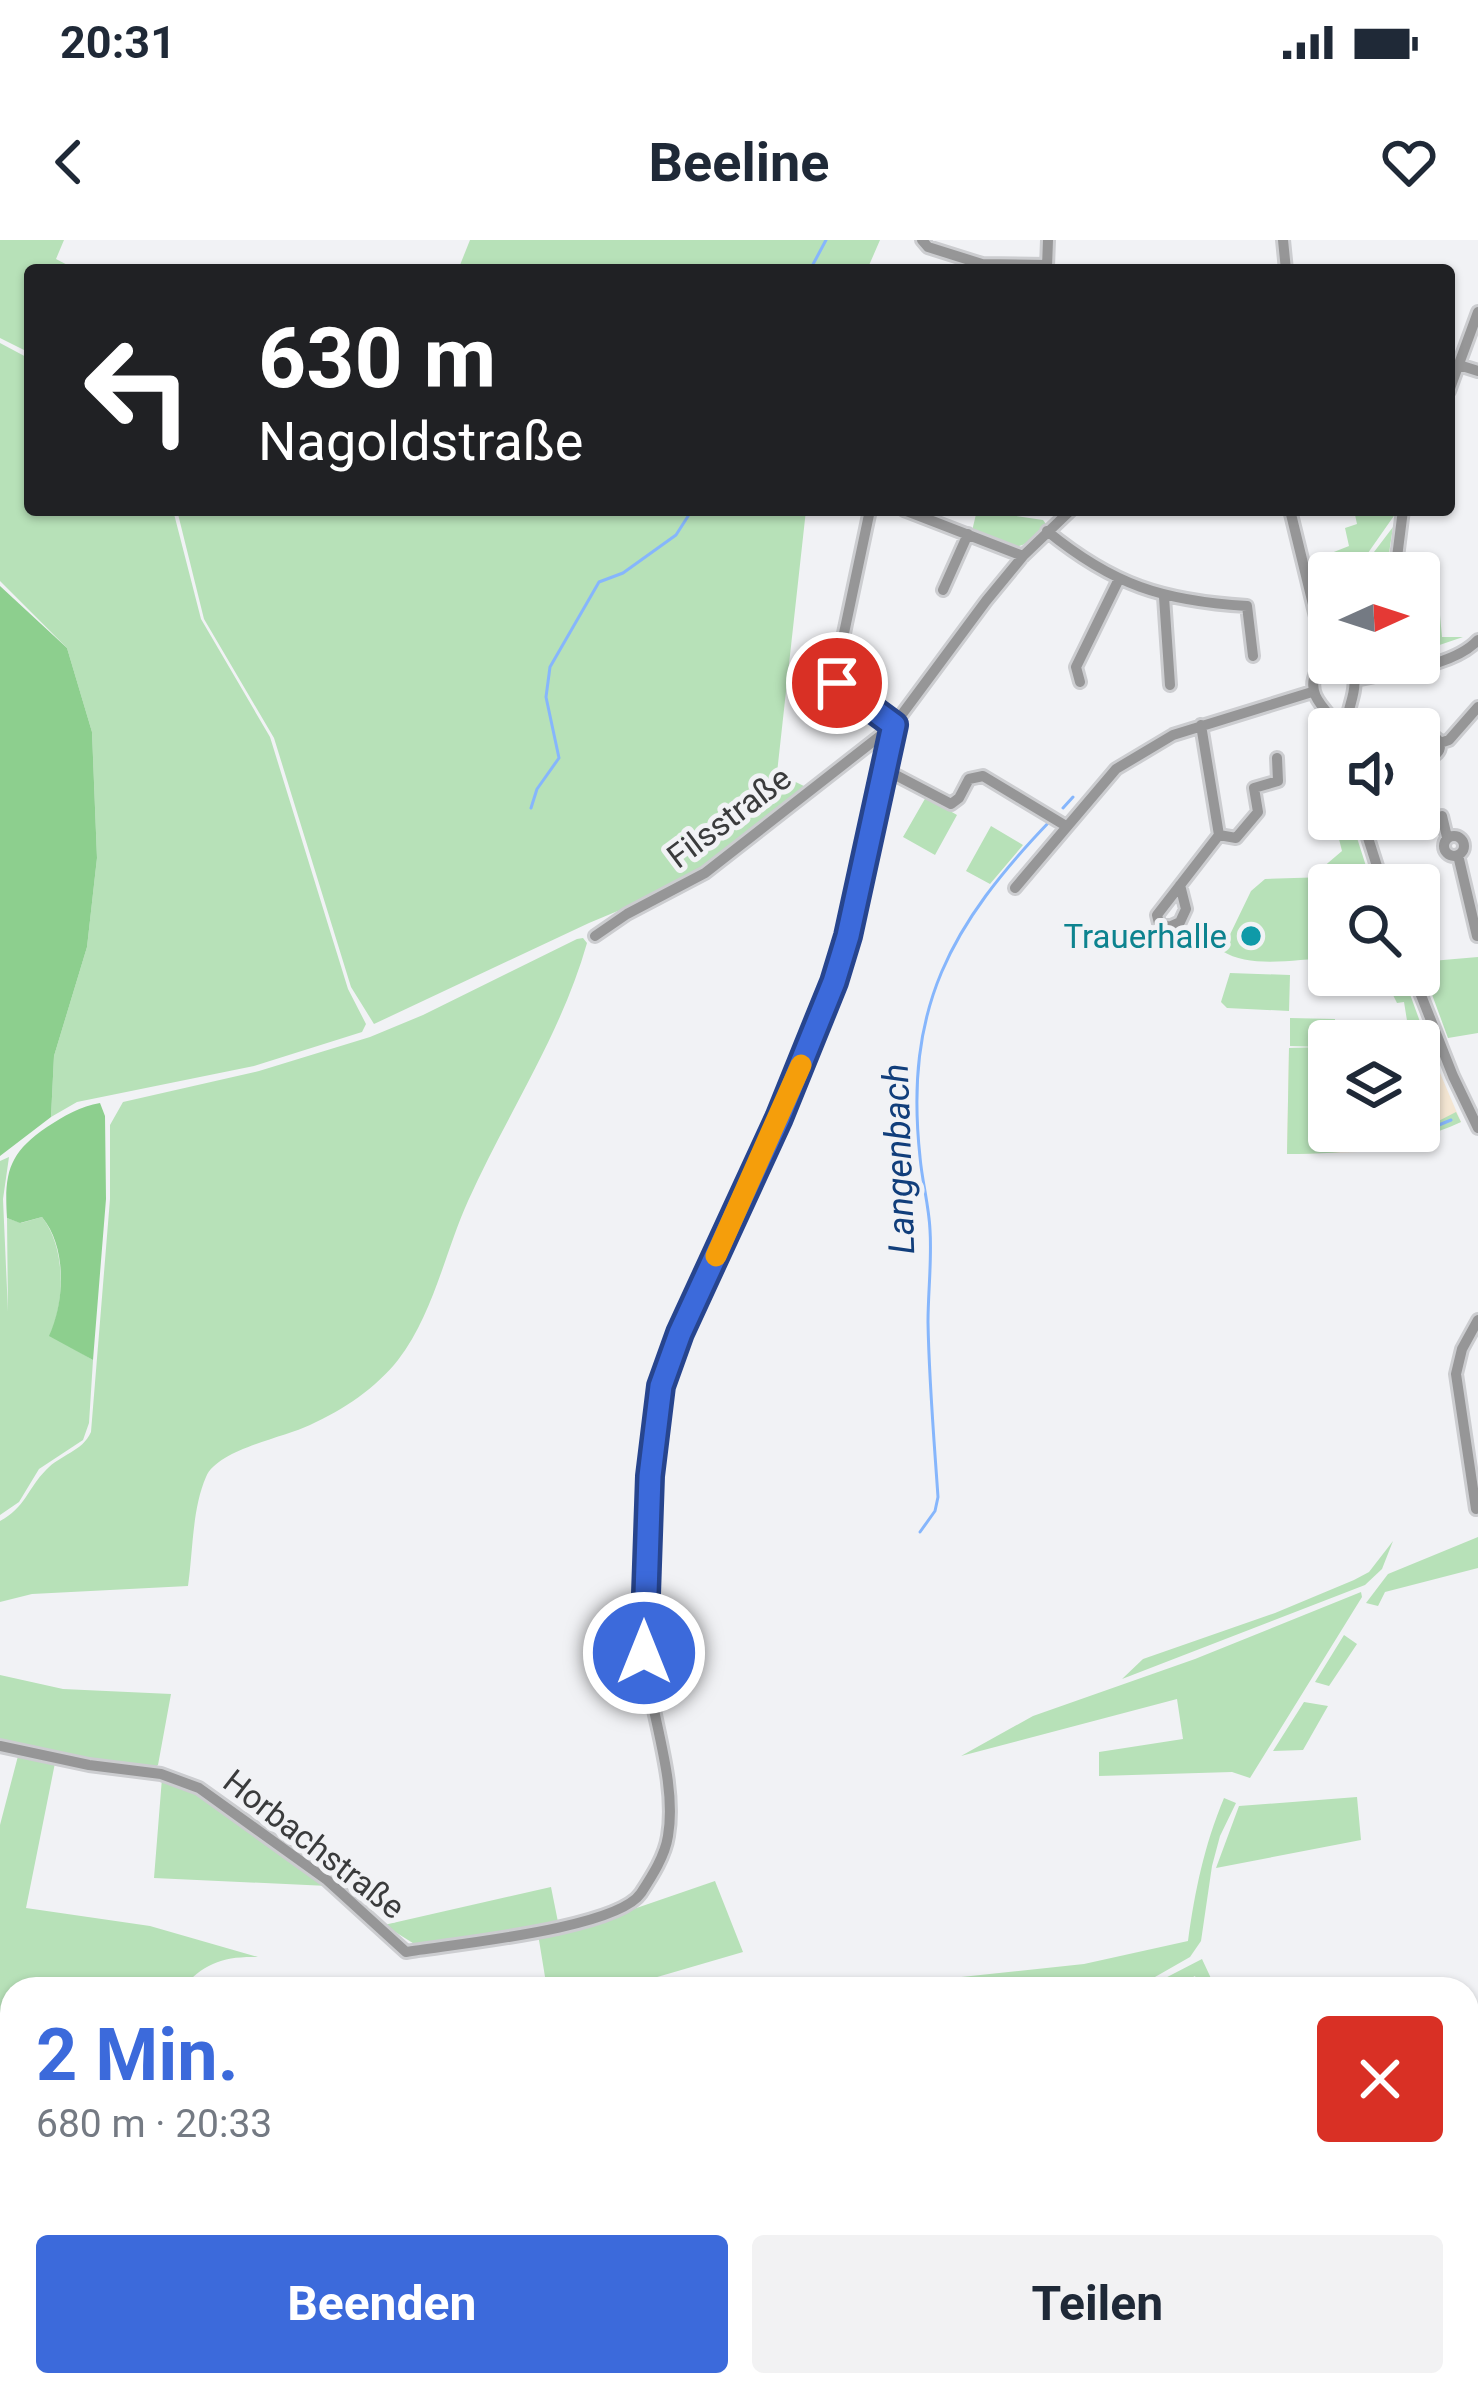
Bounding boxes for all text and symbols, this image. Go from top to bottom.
text: 20:31 [60,16,176,69]
icon: back [36,129,102,195]
icon: heart [1376,129,1442,195]
text: Beeline [649,131,829,194]
text: 630 m [258,309,496,408]
icon: left [60,312,216,468]
text: Nagoldstraße [258,410,584,473]
north arrow [1308,552,1440,684]
map controls [1308,552,1440,1152]
pin [786,632,888,734]
icon: arrive [804,650,870,716]
button: sound [1308,708,1440,840]
street label: Filsstraße [659,758,799,876]
button: search [1308,864,1440,996]
place label: Trauerhalle [1063,917,1227,956]
marker: Trauerhalle [1238,923,1264,949]
button: layers [1308,1020,1440,1152]
water label: Langenbach [875,1063,923,1255]
position arrow [581,1590,707,1716]
street label: Horbachstraße [216,1761,412,1927]
text: 2 Min. [36,2013,239,2098]
button: close [1317,2016,1443,2142]
text: 680 m · 20:33 [36,2101,272,2147]
button: Beenden [36,2235,728,2373]
button: Teilen [752,2235,1443,2373]

